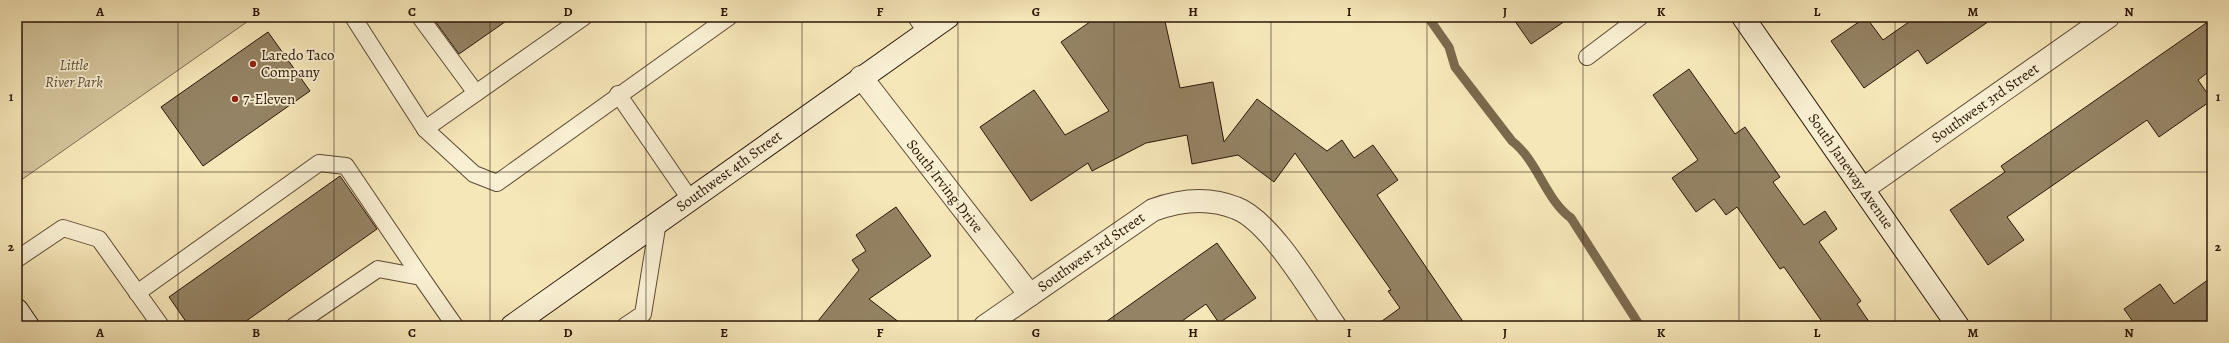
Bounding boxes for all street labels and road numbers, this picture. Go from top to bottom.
street label: Southwest 3rd Street [1927,58,2043,148]
street label: South Janeway Avenue [1804,109,1899,233]
street label: Southwest 4th Street [672,126,786,216]
street label: South Irving Drive [902,135,988,237]
street label: Southwest 3rd Street [1033,207,1149,297]

